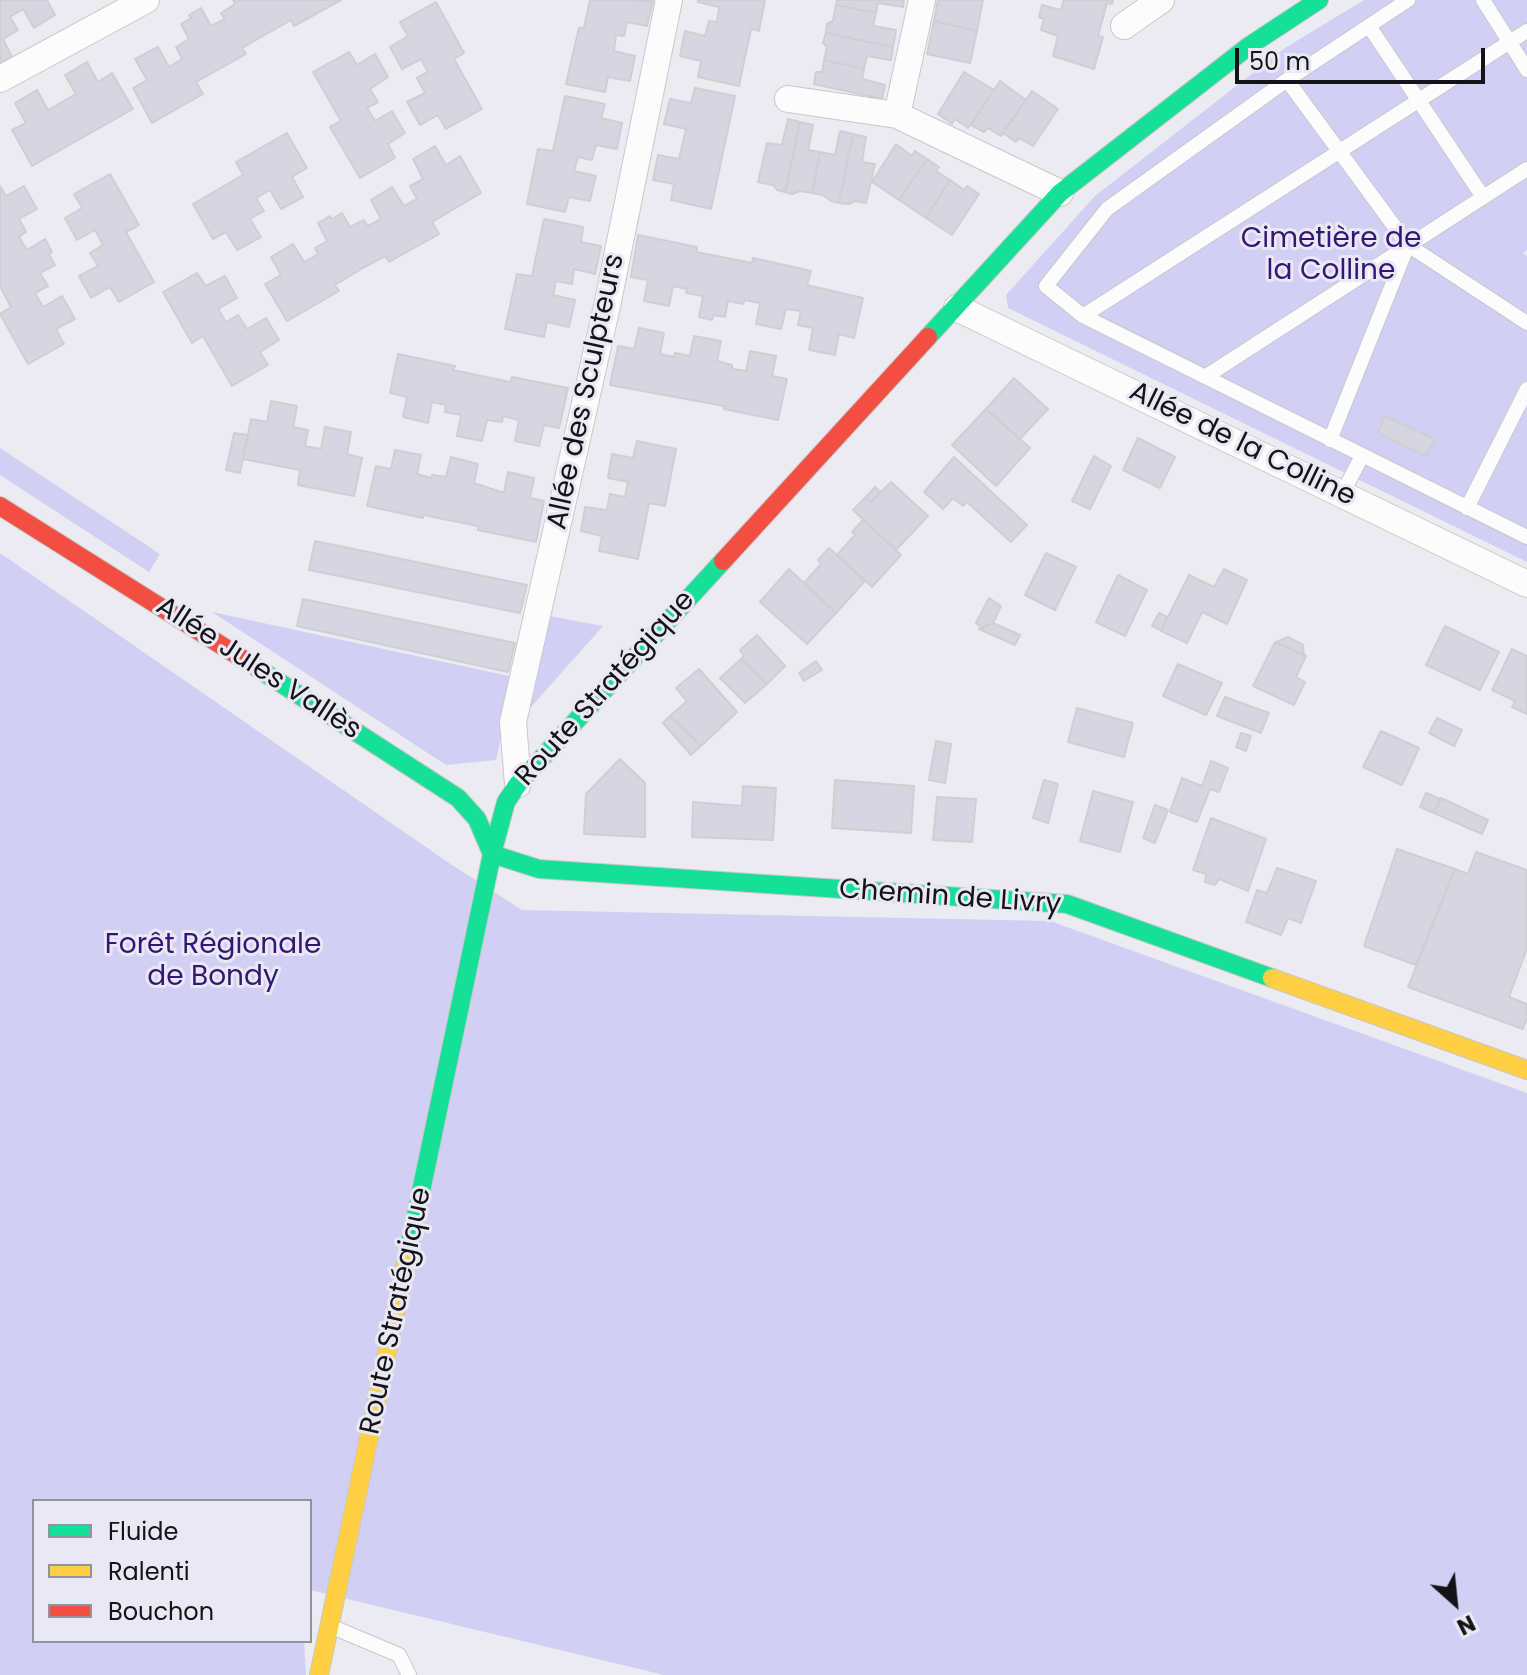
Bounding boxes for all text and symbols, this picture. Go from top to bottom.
scale bar [1239,32,1489,82]
text: 50 m [1249,45,1310,78]
park label: Cimetière de la Colline [1241,223,1421,289]
street label: Allée des Sculpteurs [541,251,633,533]
street label: Allée de la Colline [1123,376,1361,514]
street label: Route Stratégique [509,584,703,794]
street label: Allée Jules Vallès [149,590,367,748]
street label: Chemin de Livry [838,873,1062,923]
park label: Forêt Régionale de Bondy [105,929,321,995]
street label: Route Stratégique [354,1185,440,1437]
legend [32,1499,312,1643]
text: Fluide [108,1515,178,1548]
text: Ralenti [108,1555,190,1588]
north arrow [1415,1563,1495,1643]
text: Bouchon [108,1595,214,1628]
text: N [1452,1607,1481,1642]

